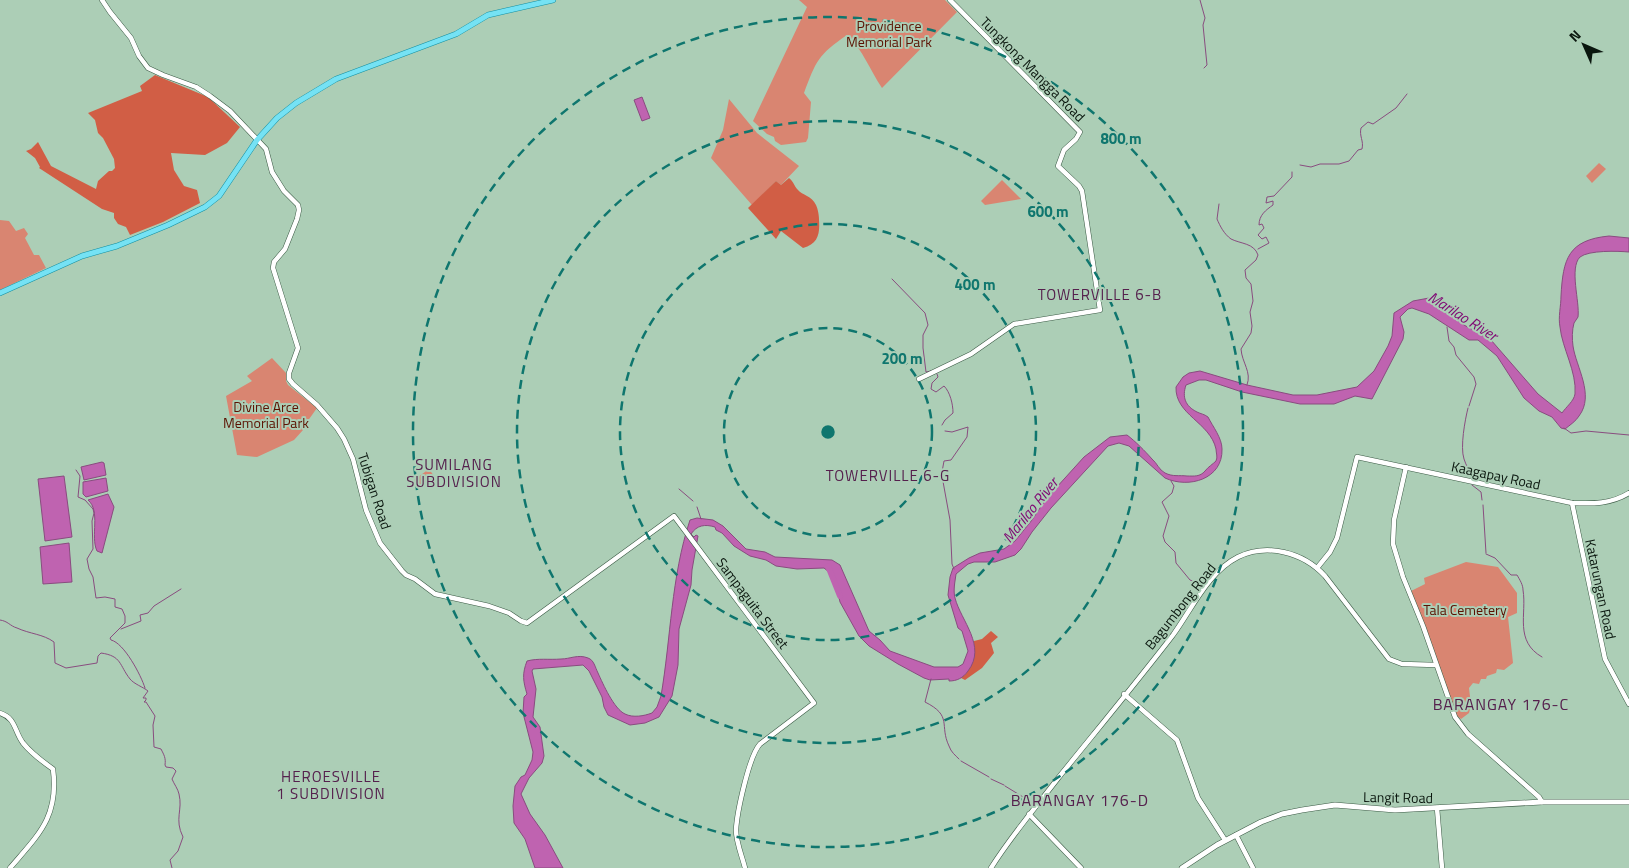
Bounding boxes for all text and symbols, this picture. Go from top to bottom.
street label: Tungkong Mangga Road [976,12,1090,126]
park label: Providence Memorial Park [846,15,932,52]
north arrow [1559,20,1609,70]
text: N [1564,25,1585,46]
text: 800 m [1100,127,1142,150]
text: 600 m [1027,200,1069,223]
text: 400 m [954,273,996,296]
district label: TOWERVILLE 6-B [1038,283,1162,306]
water label: Marilao River [1424,286,1504,348]
text: 200 m [881,347,923,370]
park label: Divine Arce Memorial Park [223,396,309,433]
centre of rings [819,423,837,441]
street label: Tubigan Road [353,450,397,532]
district label: SUMILANG SUBDIVISION [406,453,502,493]
street label: Kaagapay Road [1449,455,1543,495]
district label: TOWERVILLE 6-G [826,464,950,487]
water label: Marilao River [996,471,1065,548]
street label: Katarungan Road [1580,537,1622,641]
street label: Sampaguita Street [712,553,794,653]
street label: Bagumbong Road [1139,558,1221,654]
park label: Tala Cemetery [1423,599,1507,620]
district label: BARANGAY 176-C [1433,692,1569,716]
district label: HEROESVILLE 1 SUBDIVISION [276,765,386,805]
street label: Langit Road [1363,786,1433,808]
district label: BARANGAY 176-D [1011,788,1149,812]

